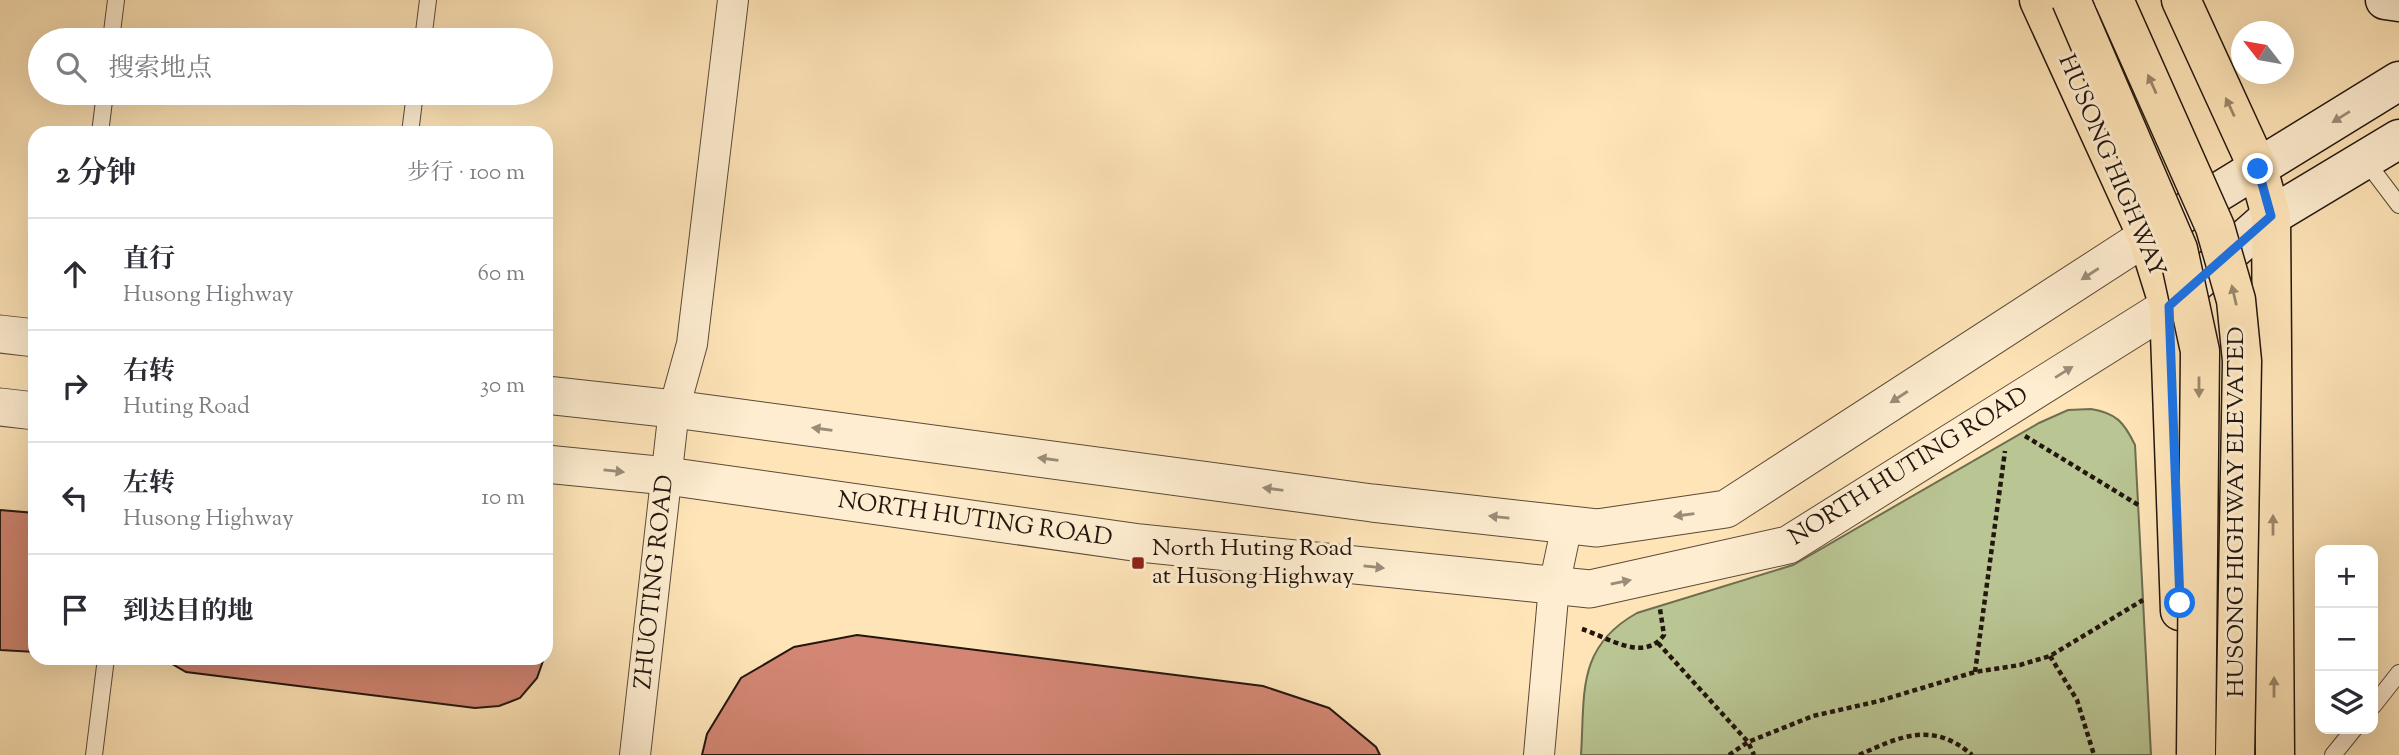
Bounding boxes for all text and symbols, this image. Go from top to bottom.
north arrow [2231,21,2294,84]
search box [28,28,553,105]
icon: search [52,48,90,86]
street label: HUSONG HIGHWAY [2049,50,2173,282]
text: 搜索地点 [108,51,212,88]
one-way arrow [2146,74,2158,94]
one-way arrow [2224,96,2235,117]
one-way arrow [2331,111,2351,124]
text: 2 分钟 [56,153,136,196]
route end [2242,153,2273,184]
text: 步行 · 100 m [408,157,525,190]
text: 直行 [123,242,175,279]
icon: ahead [56,255,94,293]
text: 60 m [477,258,525,291]
one-way arrow [2080,267,2100,280]
text: Husong Highway [123,279,294,312]
one-way arrow [2229,284,2240,306]
street label: HUSONG HIGHWAY ELEVATED [2220,327,2254,697]
text: 右转 [123,354,175,391]
one-way arrow [2054,365,2073,378]
icon: right [56,367,94,405]
text: 30 m [480,370,525,403]
one-way arrow [2193,376,2205,398]
street label: NORTH HUTING ROAD [1782,379,2036,555]
text: Huting Road [123,391,250,424]
one-way arrow [1889,391,1909,404]
one-way arrow [811,423,833,434]
one-way arrow [1037,453,1059,464]
text: 左转 [123,466,175,503]
one-way arrow [603,466,625,477]
street label: ZHUOTING ROAD [627,473,683,691]
icon: left [56,479,94,517]
text: 10 m [481,482,525,515]
street label: NORTH HUTING ROAD [835,484,1115,556]
one-way arrow [1262,484,1284,495]
text: Husong Highway [123,503,294,536]
one-way arrow [1673,510,1695,521]
one-way arrow [1488,512,1510,523]
one-way arrow [2267,514,2279,536]
place label: North Huting Road at Husong Highway [1152,532,1354,594]
map controls [2315,545,2378,734]
button: + [2315,545,2378,608]
marker: North Huting Road at Husong Highway [1130,555,1146,571]
one-way arrow [1363,562,1385,573]
one-way arrow [1610,577,1632,588]
route start [2164,587,2195,618]
icon: arrive [56,591,94,629]
text: 到达目的地 [123,594,253,631]
button: − [2315,608,2378,671]
button: layers [2315,671,2378,734]
one-way arrow [2268,676,2280,698]

